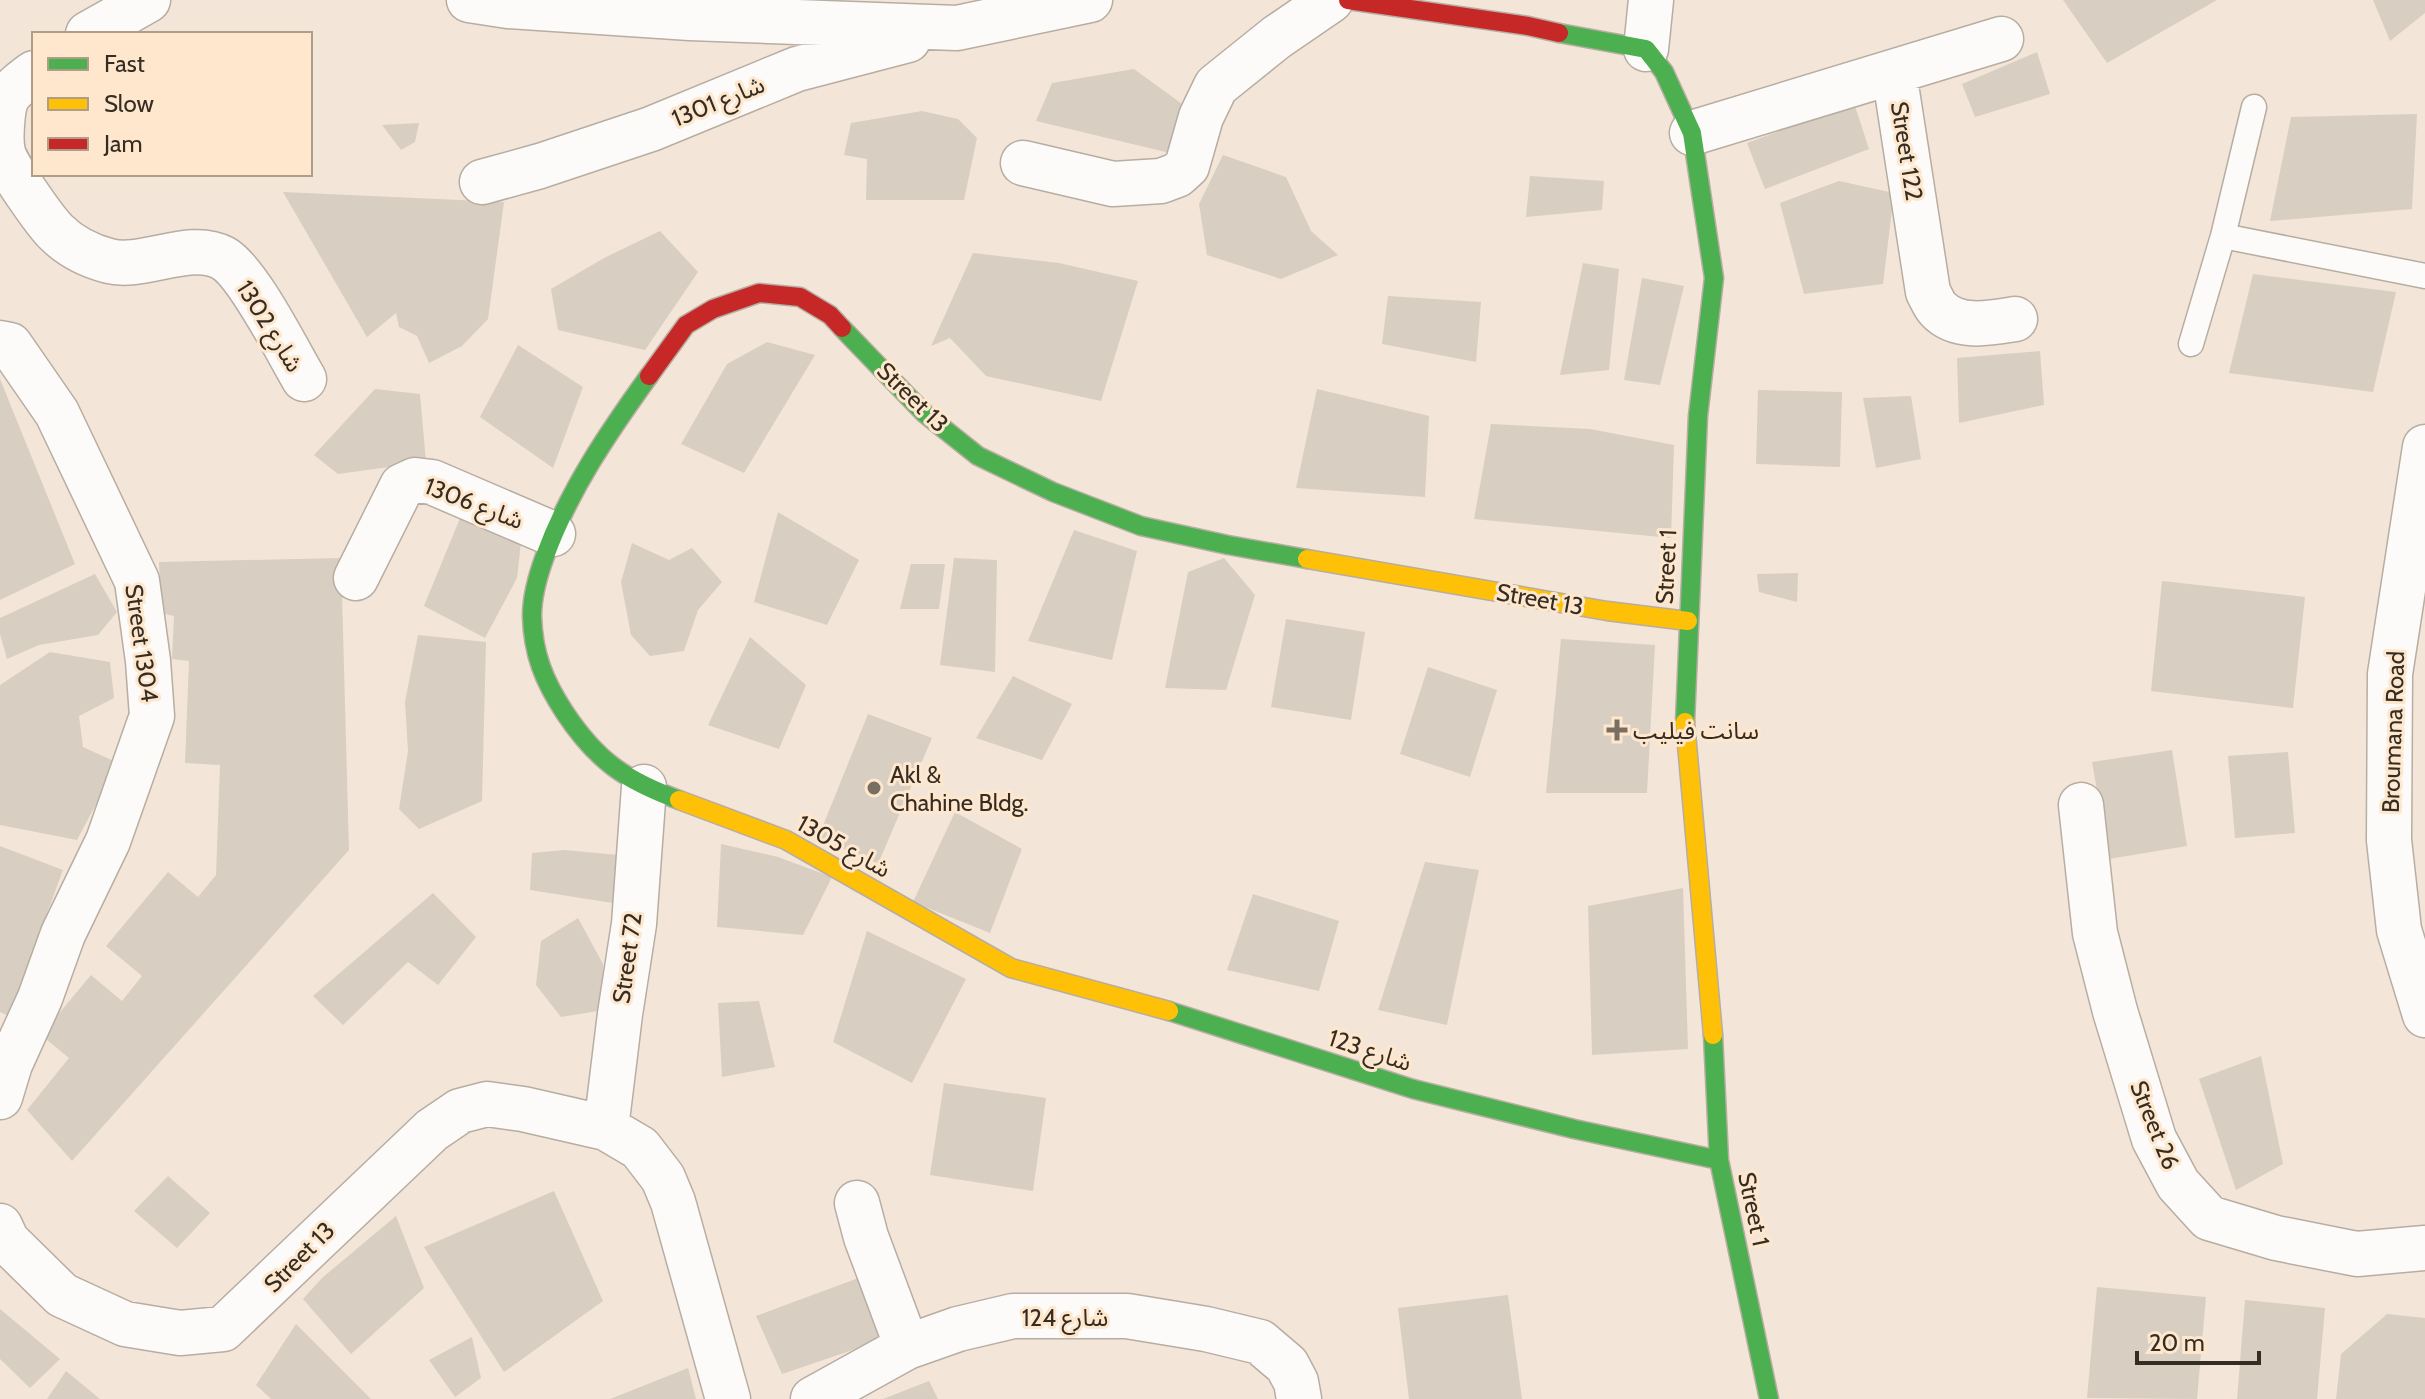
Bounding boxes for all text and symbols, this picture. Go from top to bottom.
legend [32,32,312,176]
text: Fast [104,49,145,78]
street label: شارع 1301 [667,69,770,136]
text: Slow [104,89,154,118]
street label: Street 122 [1885,99,1929,203]
text: Jam [103,129,142,158]
street label: شارع 1302 [228,275,309,379]
street label: Street 13 [871,356,955,438]
street label: شارع 1306 [419,471,527,538]
street label: Street 1 [1650,529,1682,605]
street label: Street 13 [1494,577,1586,621]
street label: Street 1304 [119,582,165,704]
street label: Broumana Road [2376,650,2410,814]
place label: سانت فيليب [1633,716,1759,745]
marker: سانت فيليب [1608,721,1626,739]
place label: Akl & Chahine Bldg. [890,760,1029,817]
marker: Akl & Chahine Bldg. [865,779,883,797]
street label: شارع 1305 [791,808,896,886]
street label: Street 72 [606,911,648,1005]
street label: شارع 123 [1324,1023,1415,1080]
street label: Street 26 [2124,1076,2186,1174]
street label: Street 1 [1732,1169,1776,1249]
street label: Street 13 [258,1216,340,1298]
street label: شارع 124 [1022,1303,1108,1335]
scale bar [2137,1315,2259,1365]
text: 20 m [2149,1328,2205,1357]

